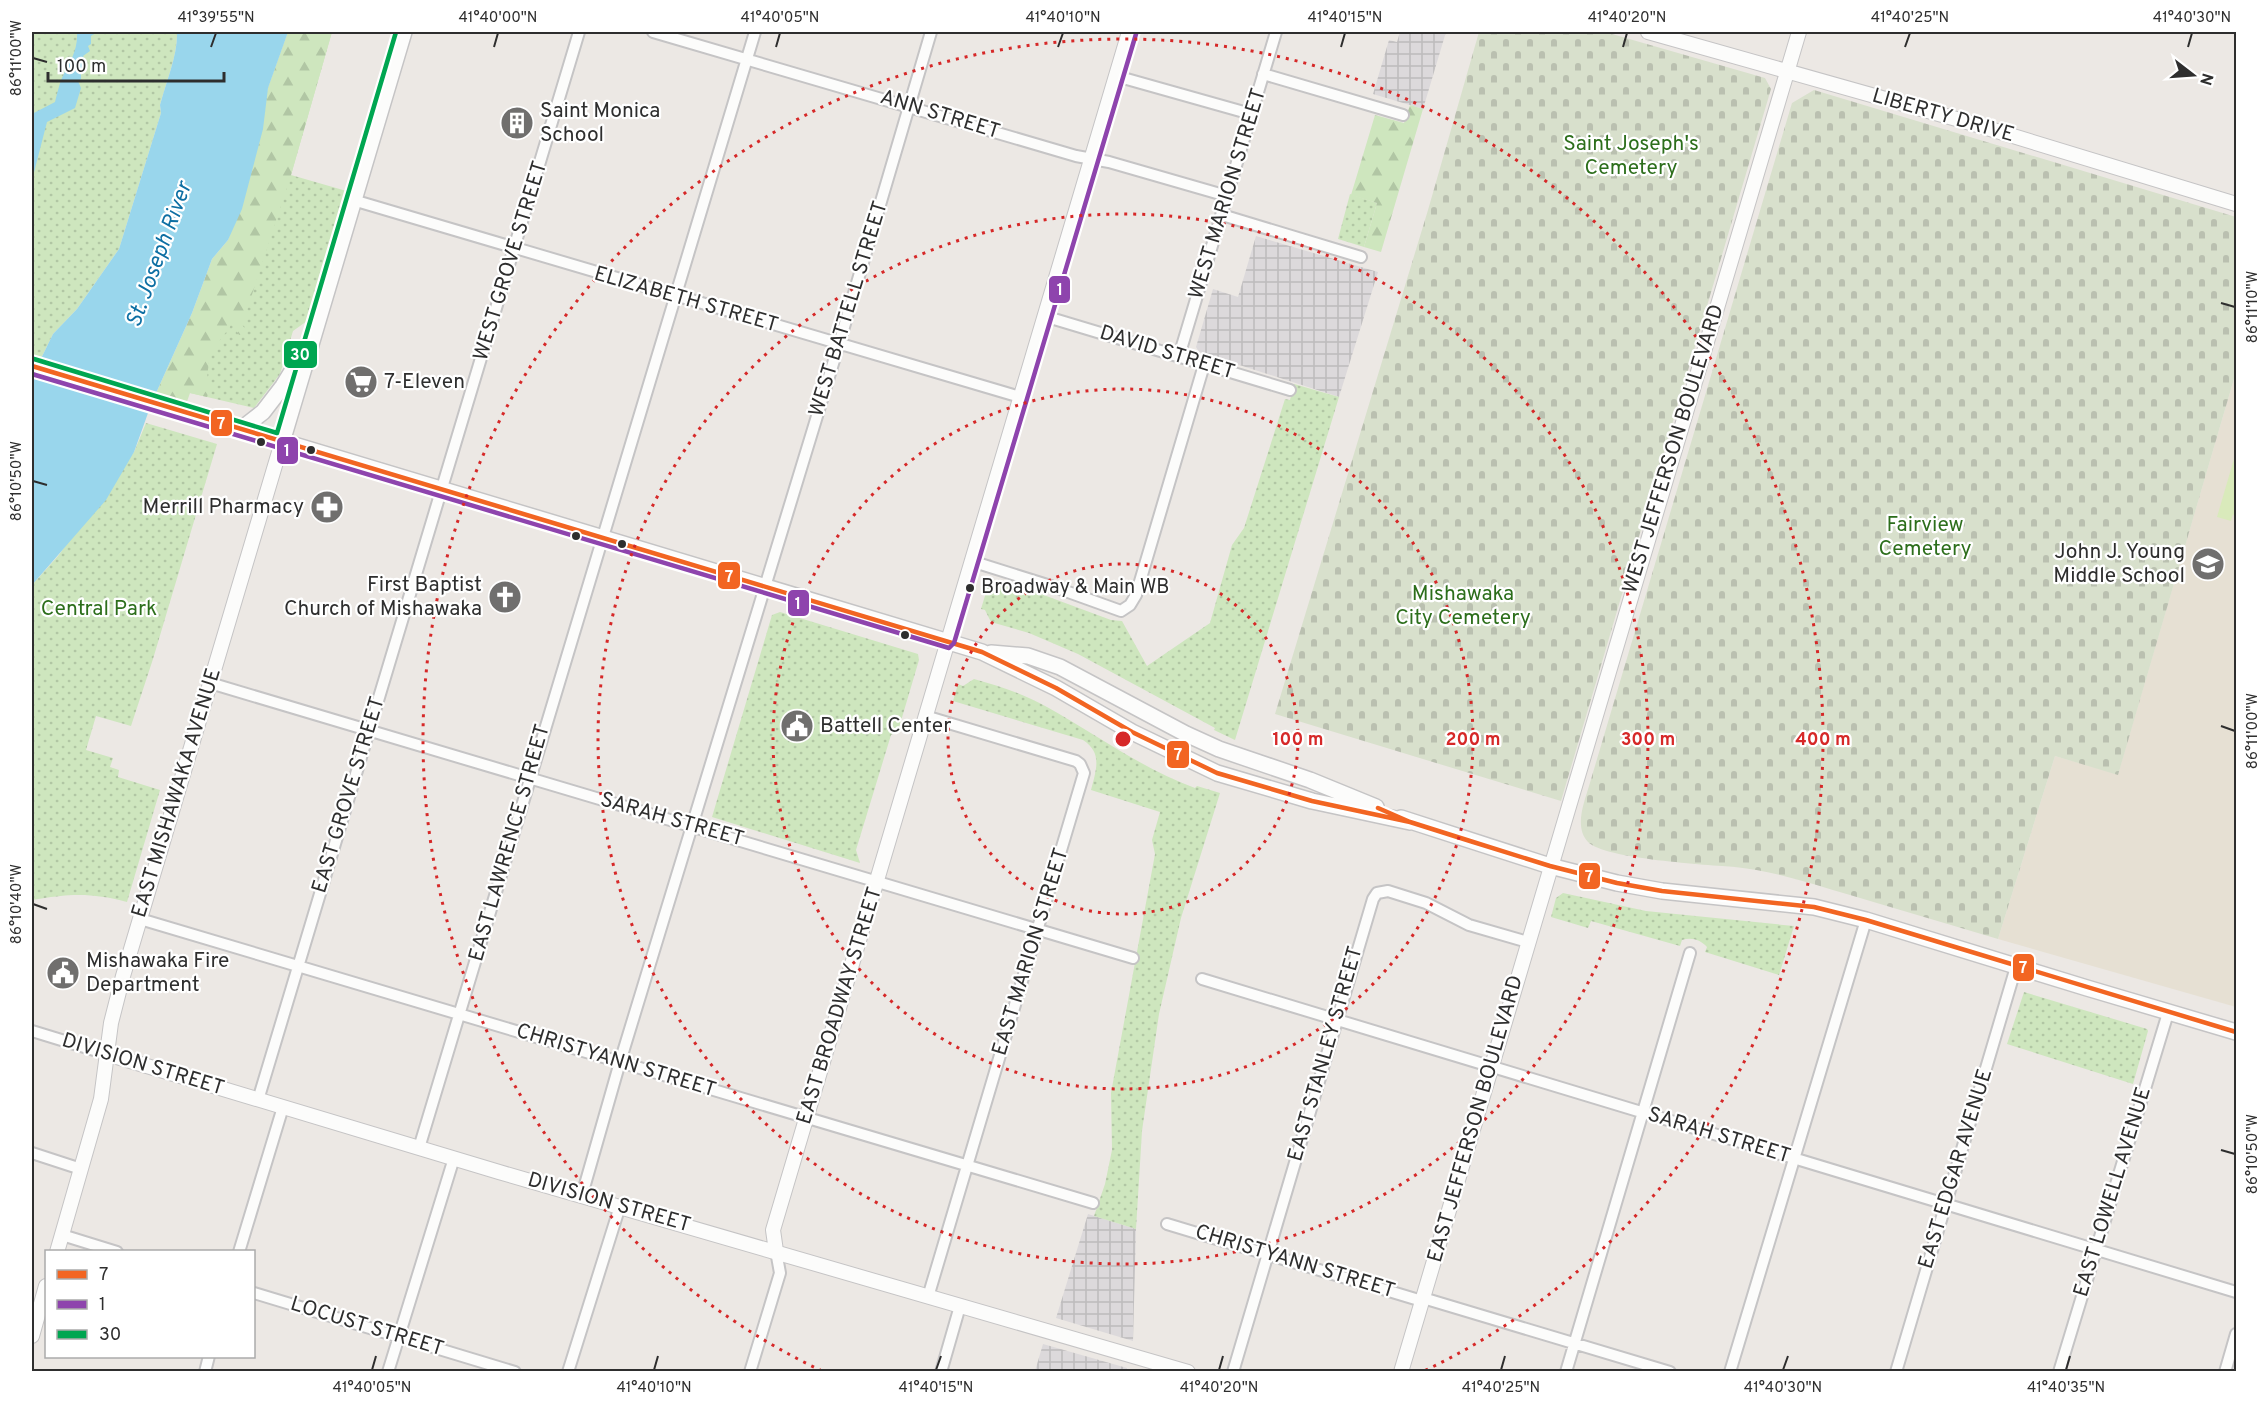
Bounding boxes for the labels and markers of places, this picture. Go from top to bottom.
place label: Saint Monica School [540,98,660,149]
building icon: Saint Monica School [499,105,535,141]
supermarket icon: 7-Eleven [343,364,379,400]
place label: 7-Eleven [384,369,465,396]
unlabelled marker [255,436,267,448]
unlabelled marker [305,444,317,456]
pharmacy icon: Merrill Pharmacy [309,489,345,525]
place label: Merrill Pharmacy [143,494,304,521]
unlabelled marker [570,530,582,542]
unlabelled marker [616,538,628,550]
place label: John J. Young Middle School [2053,539,2185,590]
school or university icon: John J. Young Middle School [2190,546,2226,582]
place label: First Baptist Church of Mishawaka [284,572,482,623]
place label: Broadway & Main WB [981,575,1169,601]
church icon: First Baptist Church of Mishawaka [487,579,523,615]
marker: Broadway & Main WB [964,582,976,594]
unlabelled marker [899,629,911,641]
public building icon: Battell Center [779,708,815,744]
place label: Battell Center [820,713,951,740]
centre of rings [1113,729,1133,749]
place label: Mishawaka Fire Department [86,948,229,999]
public building icon: Mishawaka Fire Department [45,955,81,991]

